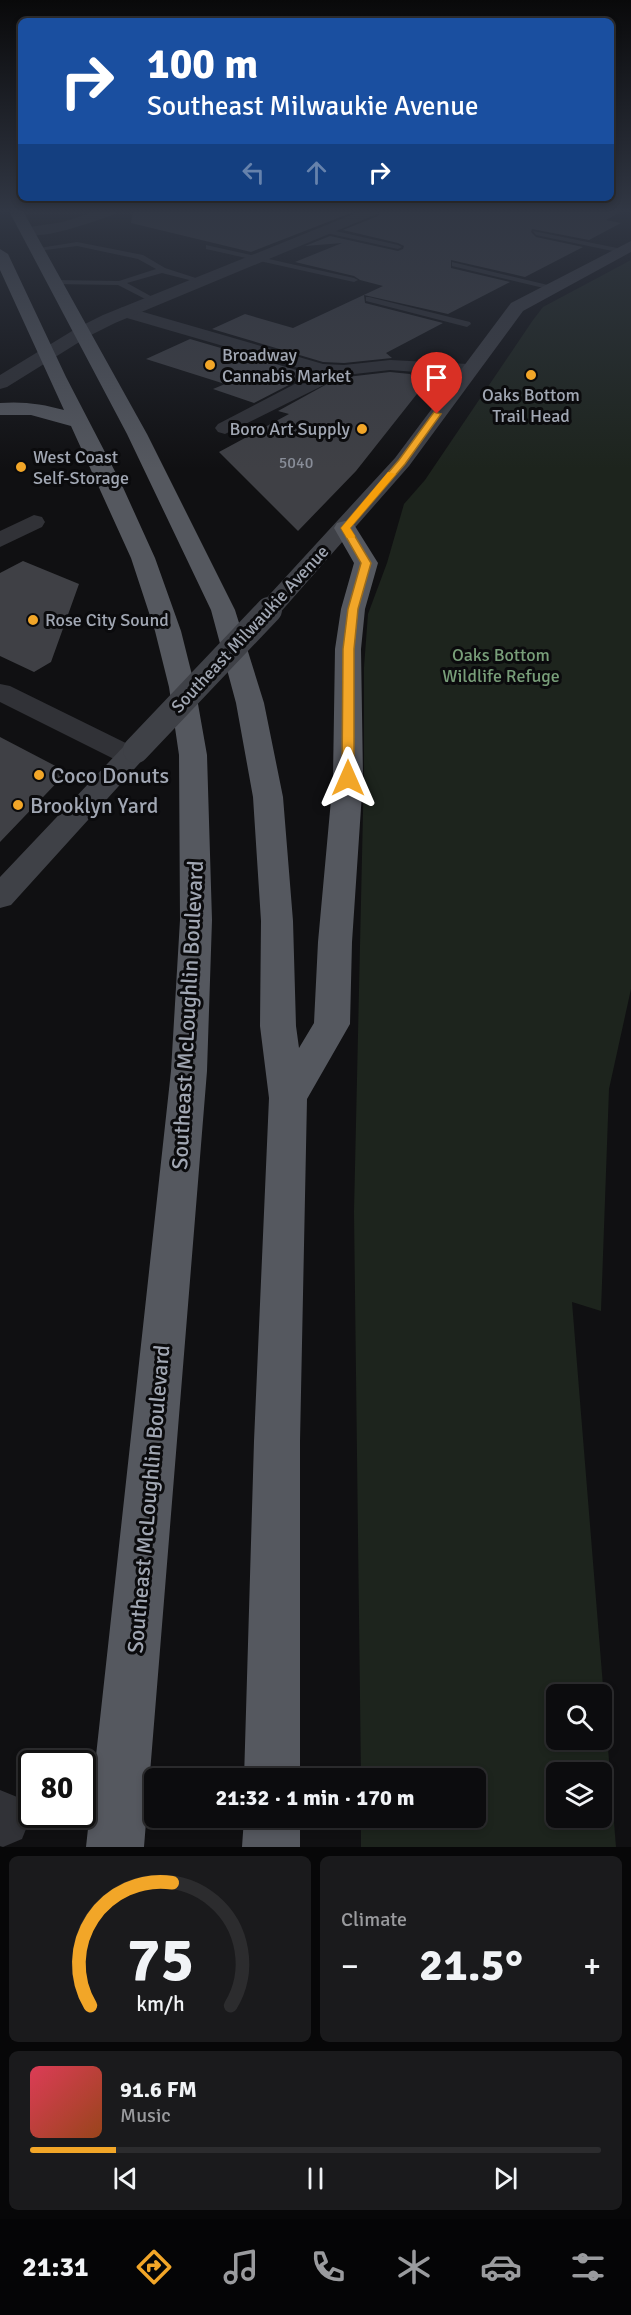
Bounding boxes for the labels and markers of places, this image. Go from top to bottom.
place label: Broadway Cannabis Market [222,344,351,387]
pin [411,352,462,414]
marker: Broadway Cannabis Market [203,358,217,372]
marker: Oaks Bottom Trail Head [524,368,538,382]
place label: Oaks Bottom Trail Head [482,384,580,427]
place label: Boro Art Supply [229,418,351,440]
marker: Boro Art Supply [355,422,369,436]
place label: West Coast Self-Storage [33,446,129,489]
marker: West Coast Self-Storage [14,460,28,474]
place label: Rose City Sound [45,609,169,631]
marker: Rose City Sound [26,613,40,627]
place label: Coco Donuts [51,762,169,789]
marker: Coco Donuts [32,768,46,782]
place label: Brooklyn Yard [30,792,158,819]
marker: Brooklyn Yard [11,798,25,812]

